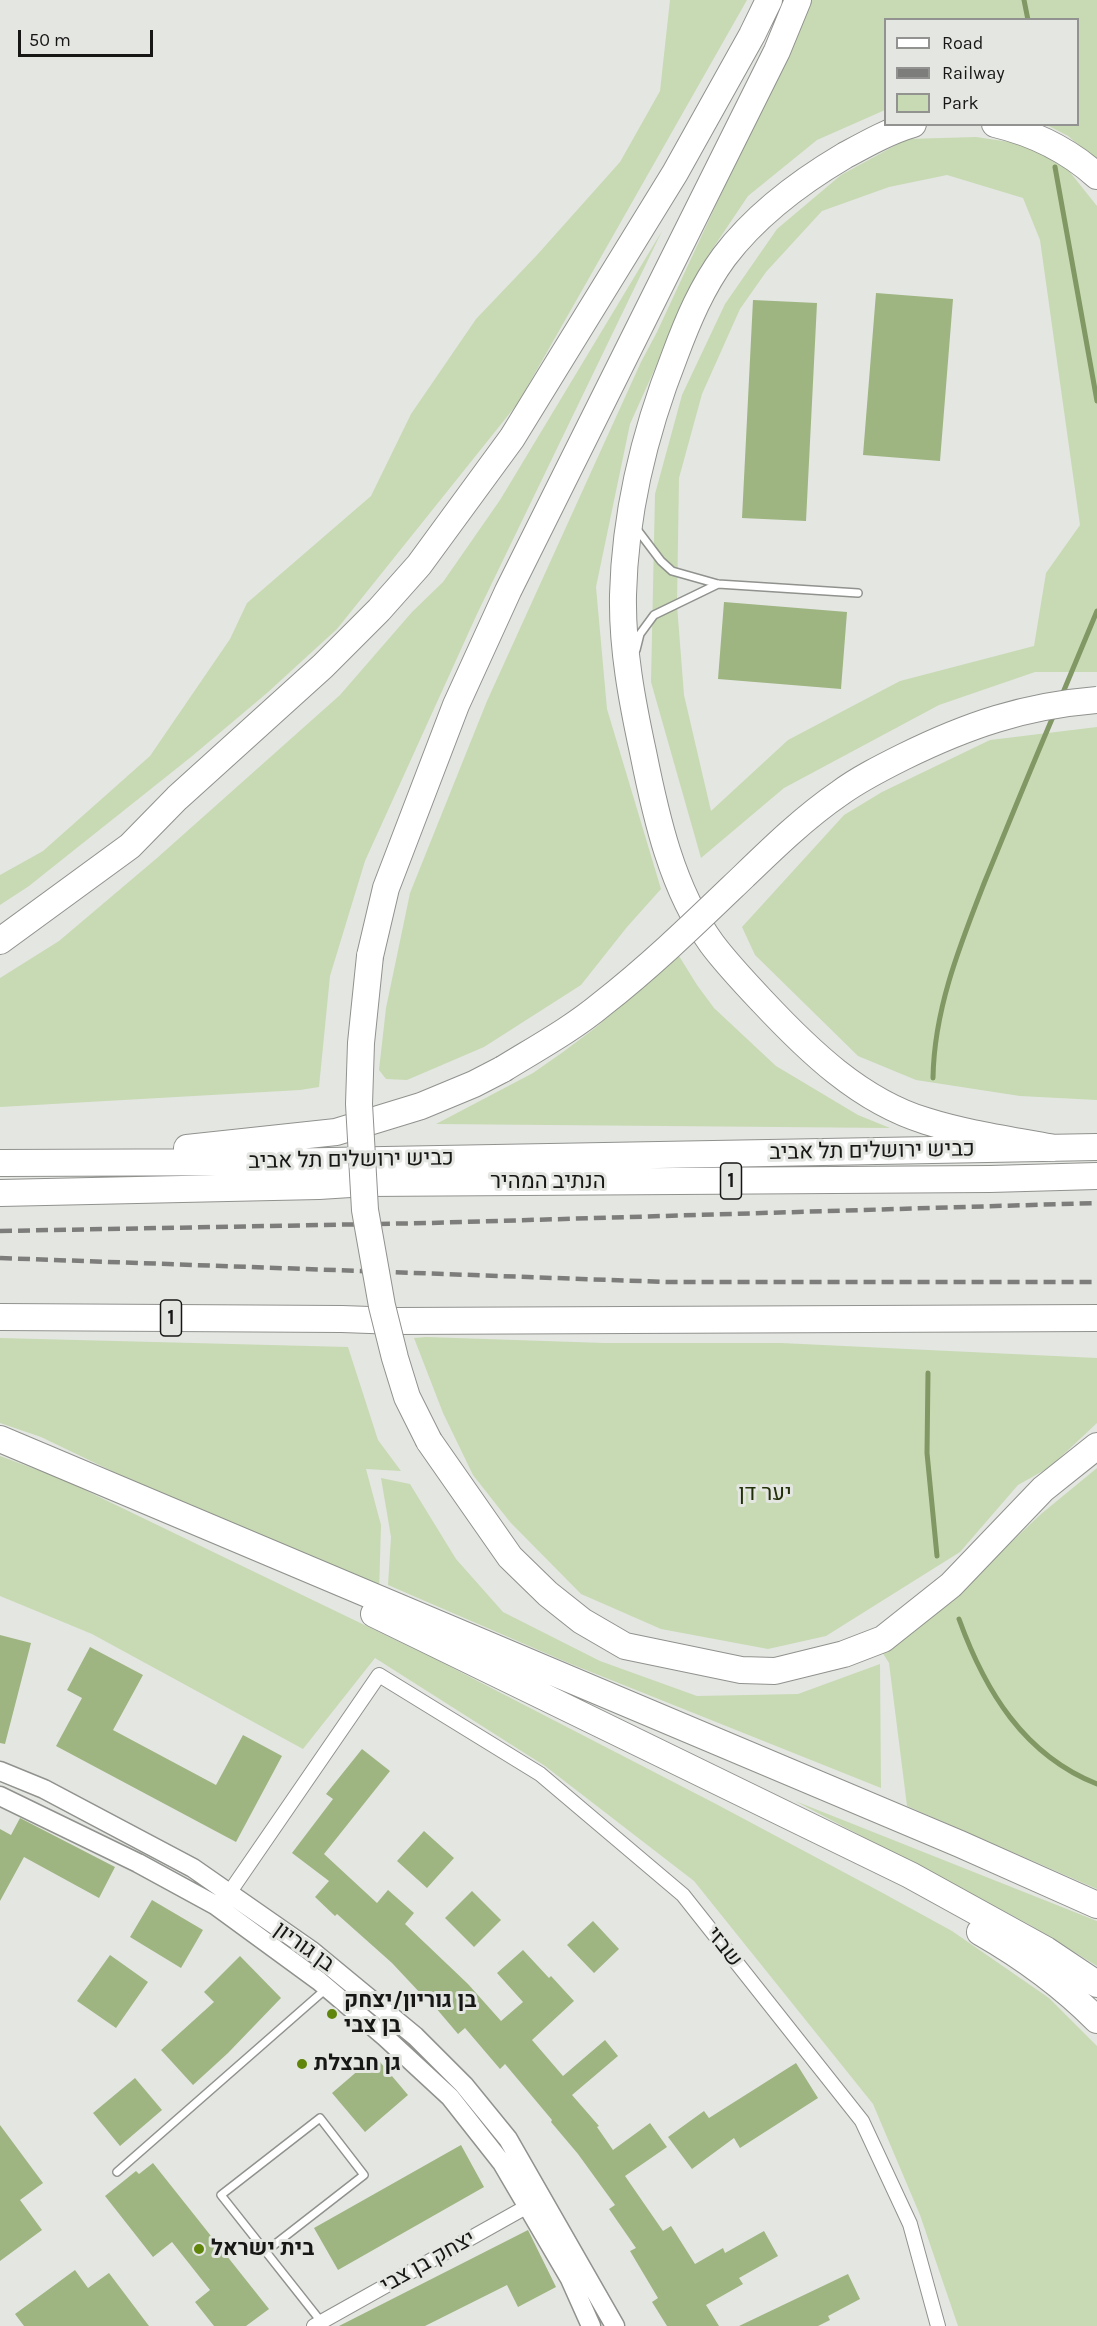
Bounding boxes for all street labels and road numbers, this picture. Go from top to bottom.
street label: כביש ירושלים תל אביב [769,1136,975,1166]
street label: כביש ירושלים תל אביב [248,1145,454,1175]
road number: 1 [720,1163,742,1199]
street label: הנתיב המהיר [490,1169,606,1195]
road number: 1 [160,1300,182,1336]
street label: בן גוריון [269,1916,339,1978]
street label: שבזי [700,1922,748,1972]
street label: יצחק בן צבי [376,2225,480,2299]

